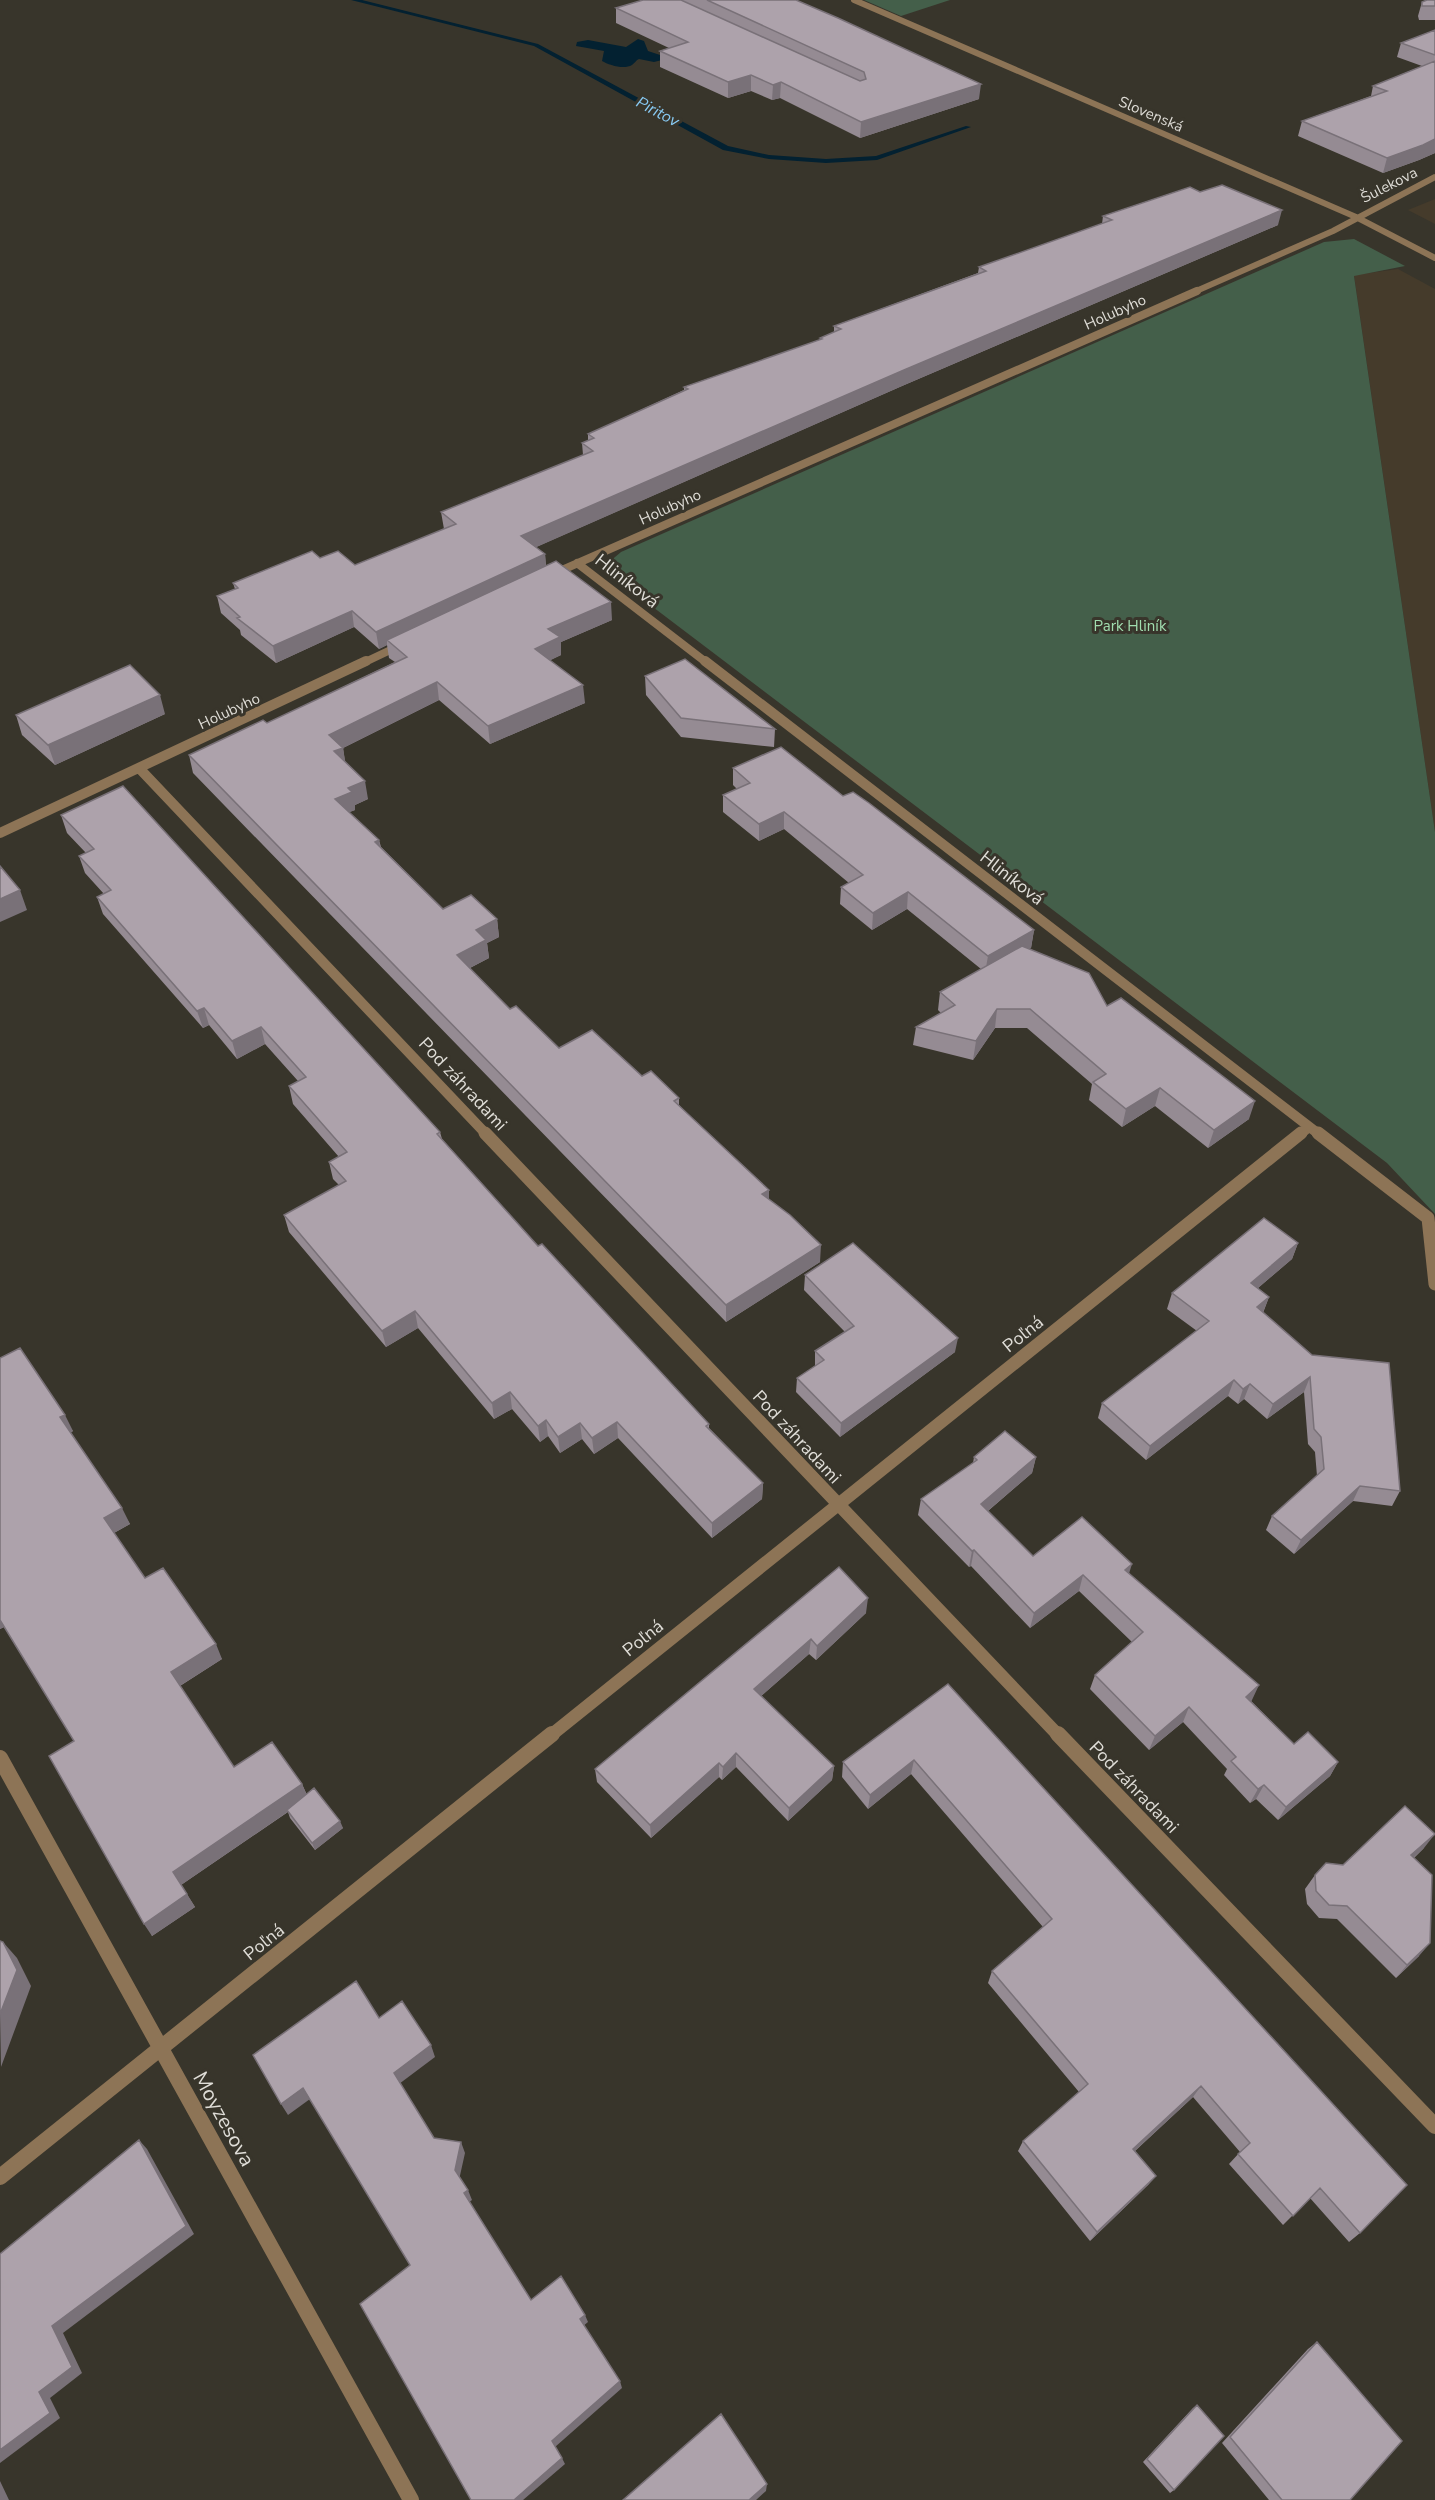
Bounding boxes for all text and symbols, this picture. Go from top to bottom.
water label: Piritov [632,91,684,133]
street label: Slovenská [1116,91,1186,137]
street label: Šulekova [1357,161,1421,208]
street label: Holubyho [1081,289,1149,335]
street label: Holubyho [636,484,704,530]
street label: Hliníková [590,548,664,614]
park label: Park Hliník [1094,616,1167,636]
street label: Holubyho [195,688,263,734]
street label: Hliníková [975,845,1049,911]
street label: Pod záhradami [413,1032,513,1136]
street label: Poľná [998,1310,1048,1358]
street label: Pod záhradami [747,1385,847,1489]
street label: Poľná [618,1614,668,1662]
street label: Pod záhradami [1084,1736,1184,1838]
street label: Poľná [239,1918,289,1966]
street label: Moyzesova [186,2067,262,2171]

